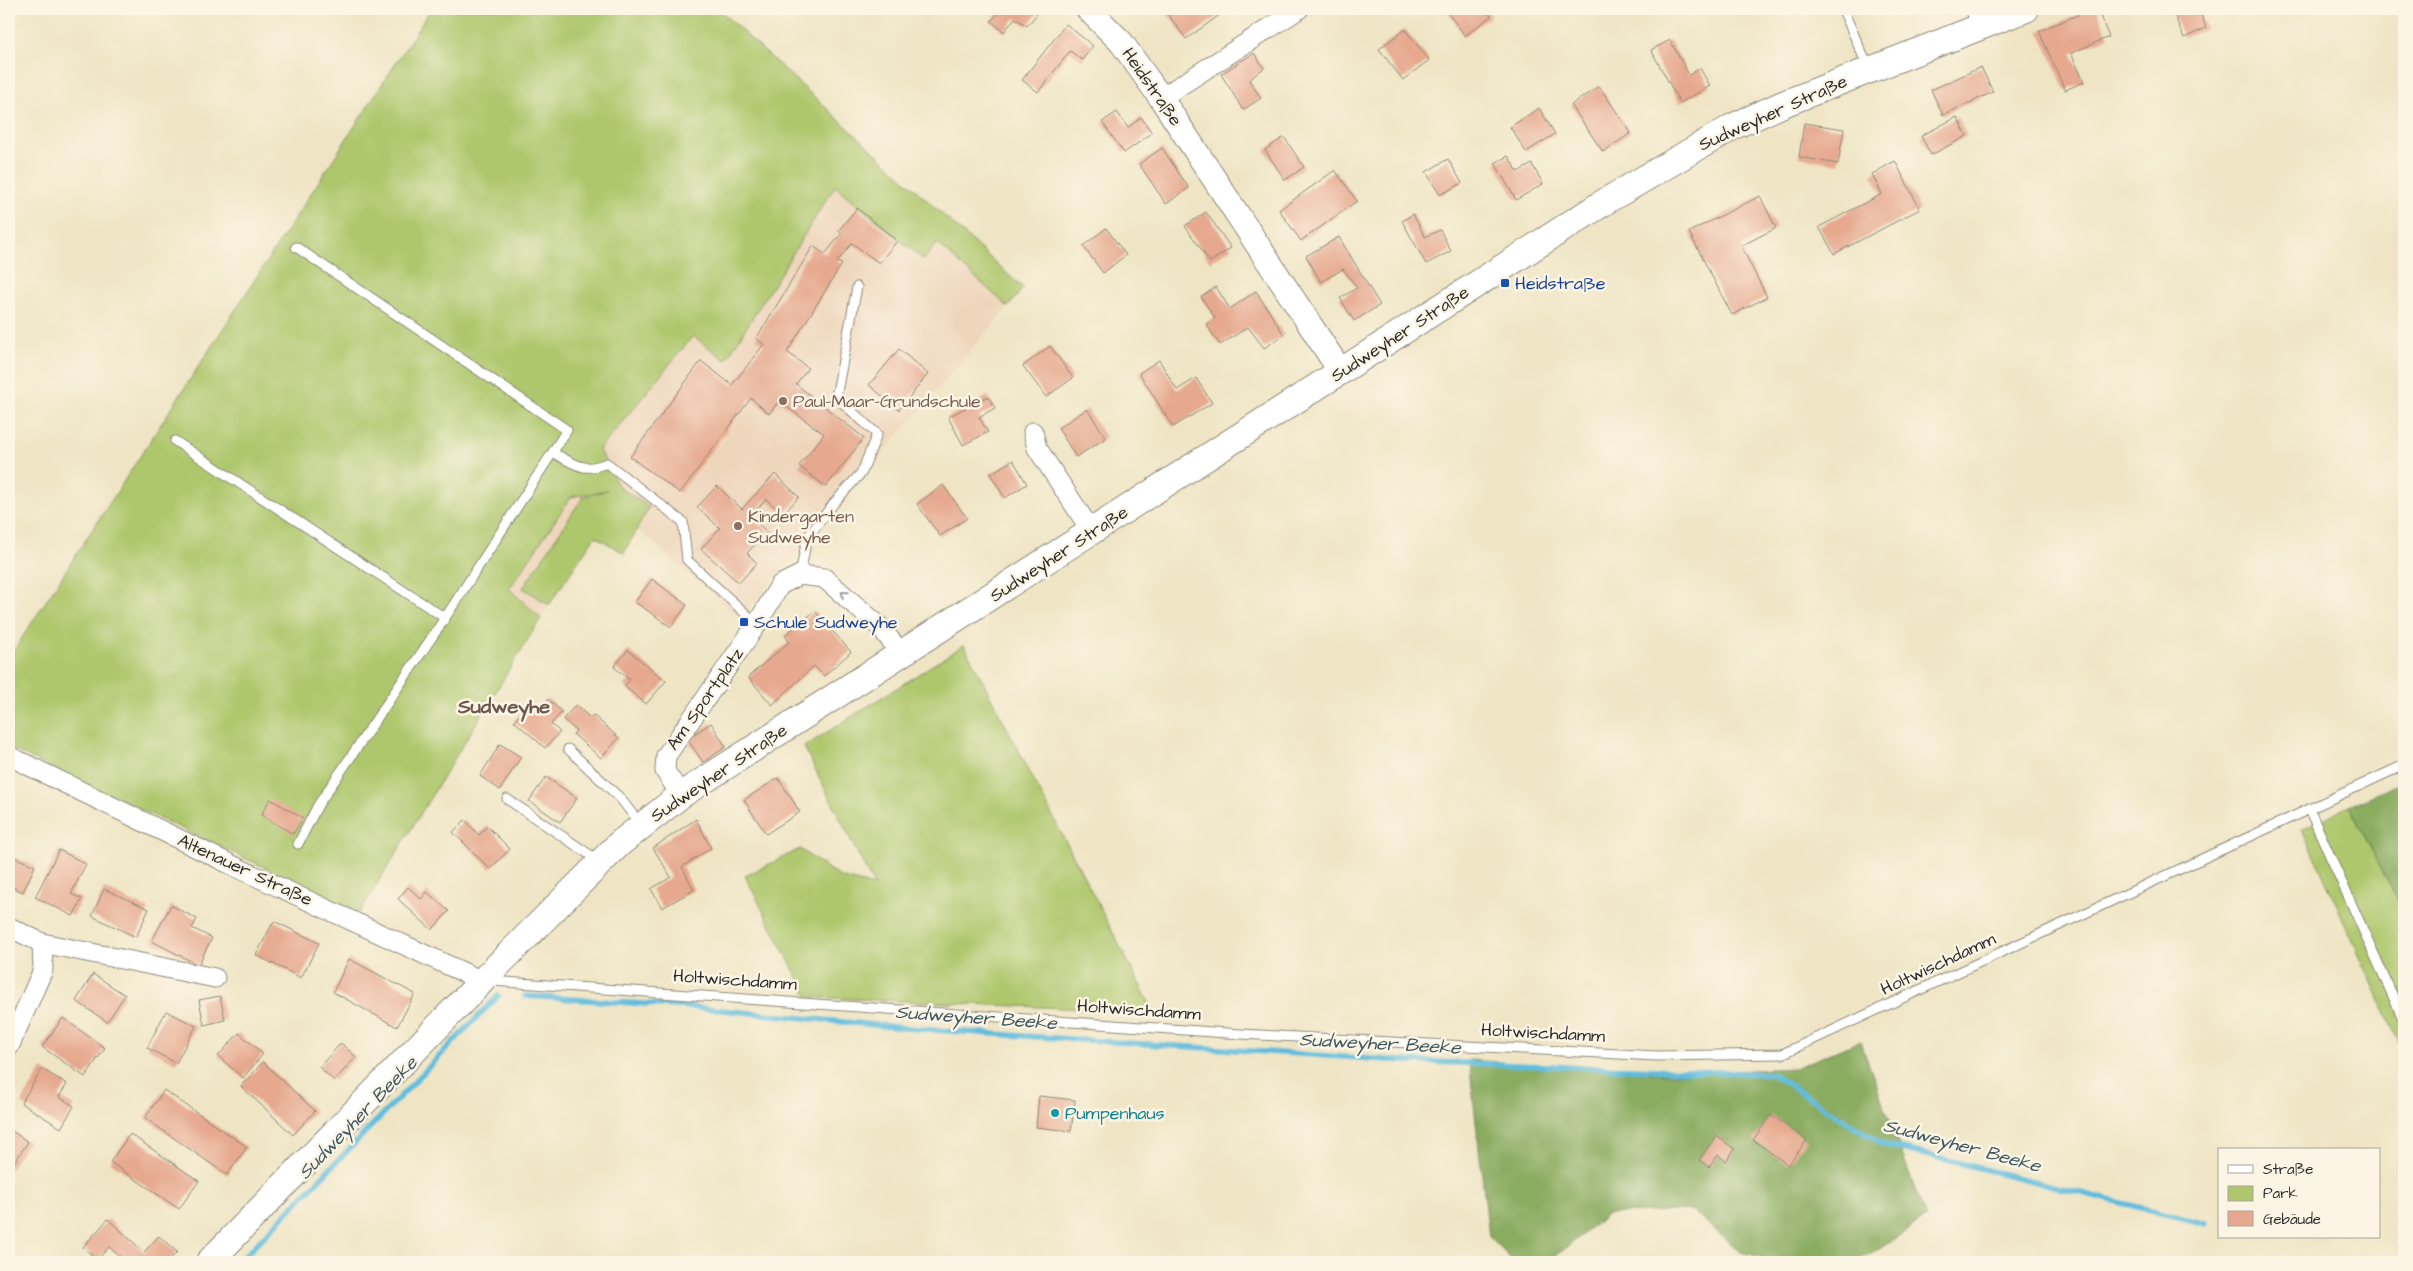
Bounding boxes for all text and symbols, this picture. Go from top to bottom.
street label: Heidstraße [1116,43,1188,131]
street label: Sudweyher Straße [1695,69,1852,158]
place label: Heidstraße [1515,271,1606,296]
marker: Heidstraße [1499,277,1511,289]
street label: Sudweyher Straße [1326,280,1475,389]
place label: Paul-Maar-Grundschule [793,389,981,414]
marker: Paul-Maar-Grundschule [777,395,789,407]
street label: Sudweyher Straße [985,500,1134,609]
place label: Kindergarten Sudweyhe [748,504,854,551]
marker: Kindergarten Sudweyhe [732,520,744,532]
one-way arrow [841,591,850,600]
place label: Schule Sudweyhe [754,610,898,636]
marker: Schule Sudweyhe [738,616,750,628]
street label: Am Sportplatz [660,643,750,755]
district label: Sudweyhe [457,693,550,722]
street label: Sudweyher Straße [646,718,793,829]
street label: Altenauer Straße [174,828,317,912]
street label: Holtwischdamm [1876,926,2000,1002]
street label: Holtwischdamm [672,963,798,997]
street label: Holtwischdamm [1076,993,1202,1027]
water label: Sudweyher Beeke [895,999,1059,1037]
street label: Holtwischdamm [1480,1017,1606,1049]
water label: Sudweyher Beeke [1299,1026,1463,1062]
water label: Sudweyher Beeke [292,1049,425,1185]
place label: Pumpenhaus [1065,1101,1165,1126]
marker: Pumpenhaus [1049,1107,1061,1119]
water label: Sudweyher Beeke [1881,1112,2045,1180]
legend [2218,1148,2380,1238]
text: Straße [2263,1159,2313,1180]
text: Park [2263,1183,2298,1204]
text: Gebäude [2263,1209,2321,1230]

